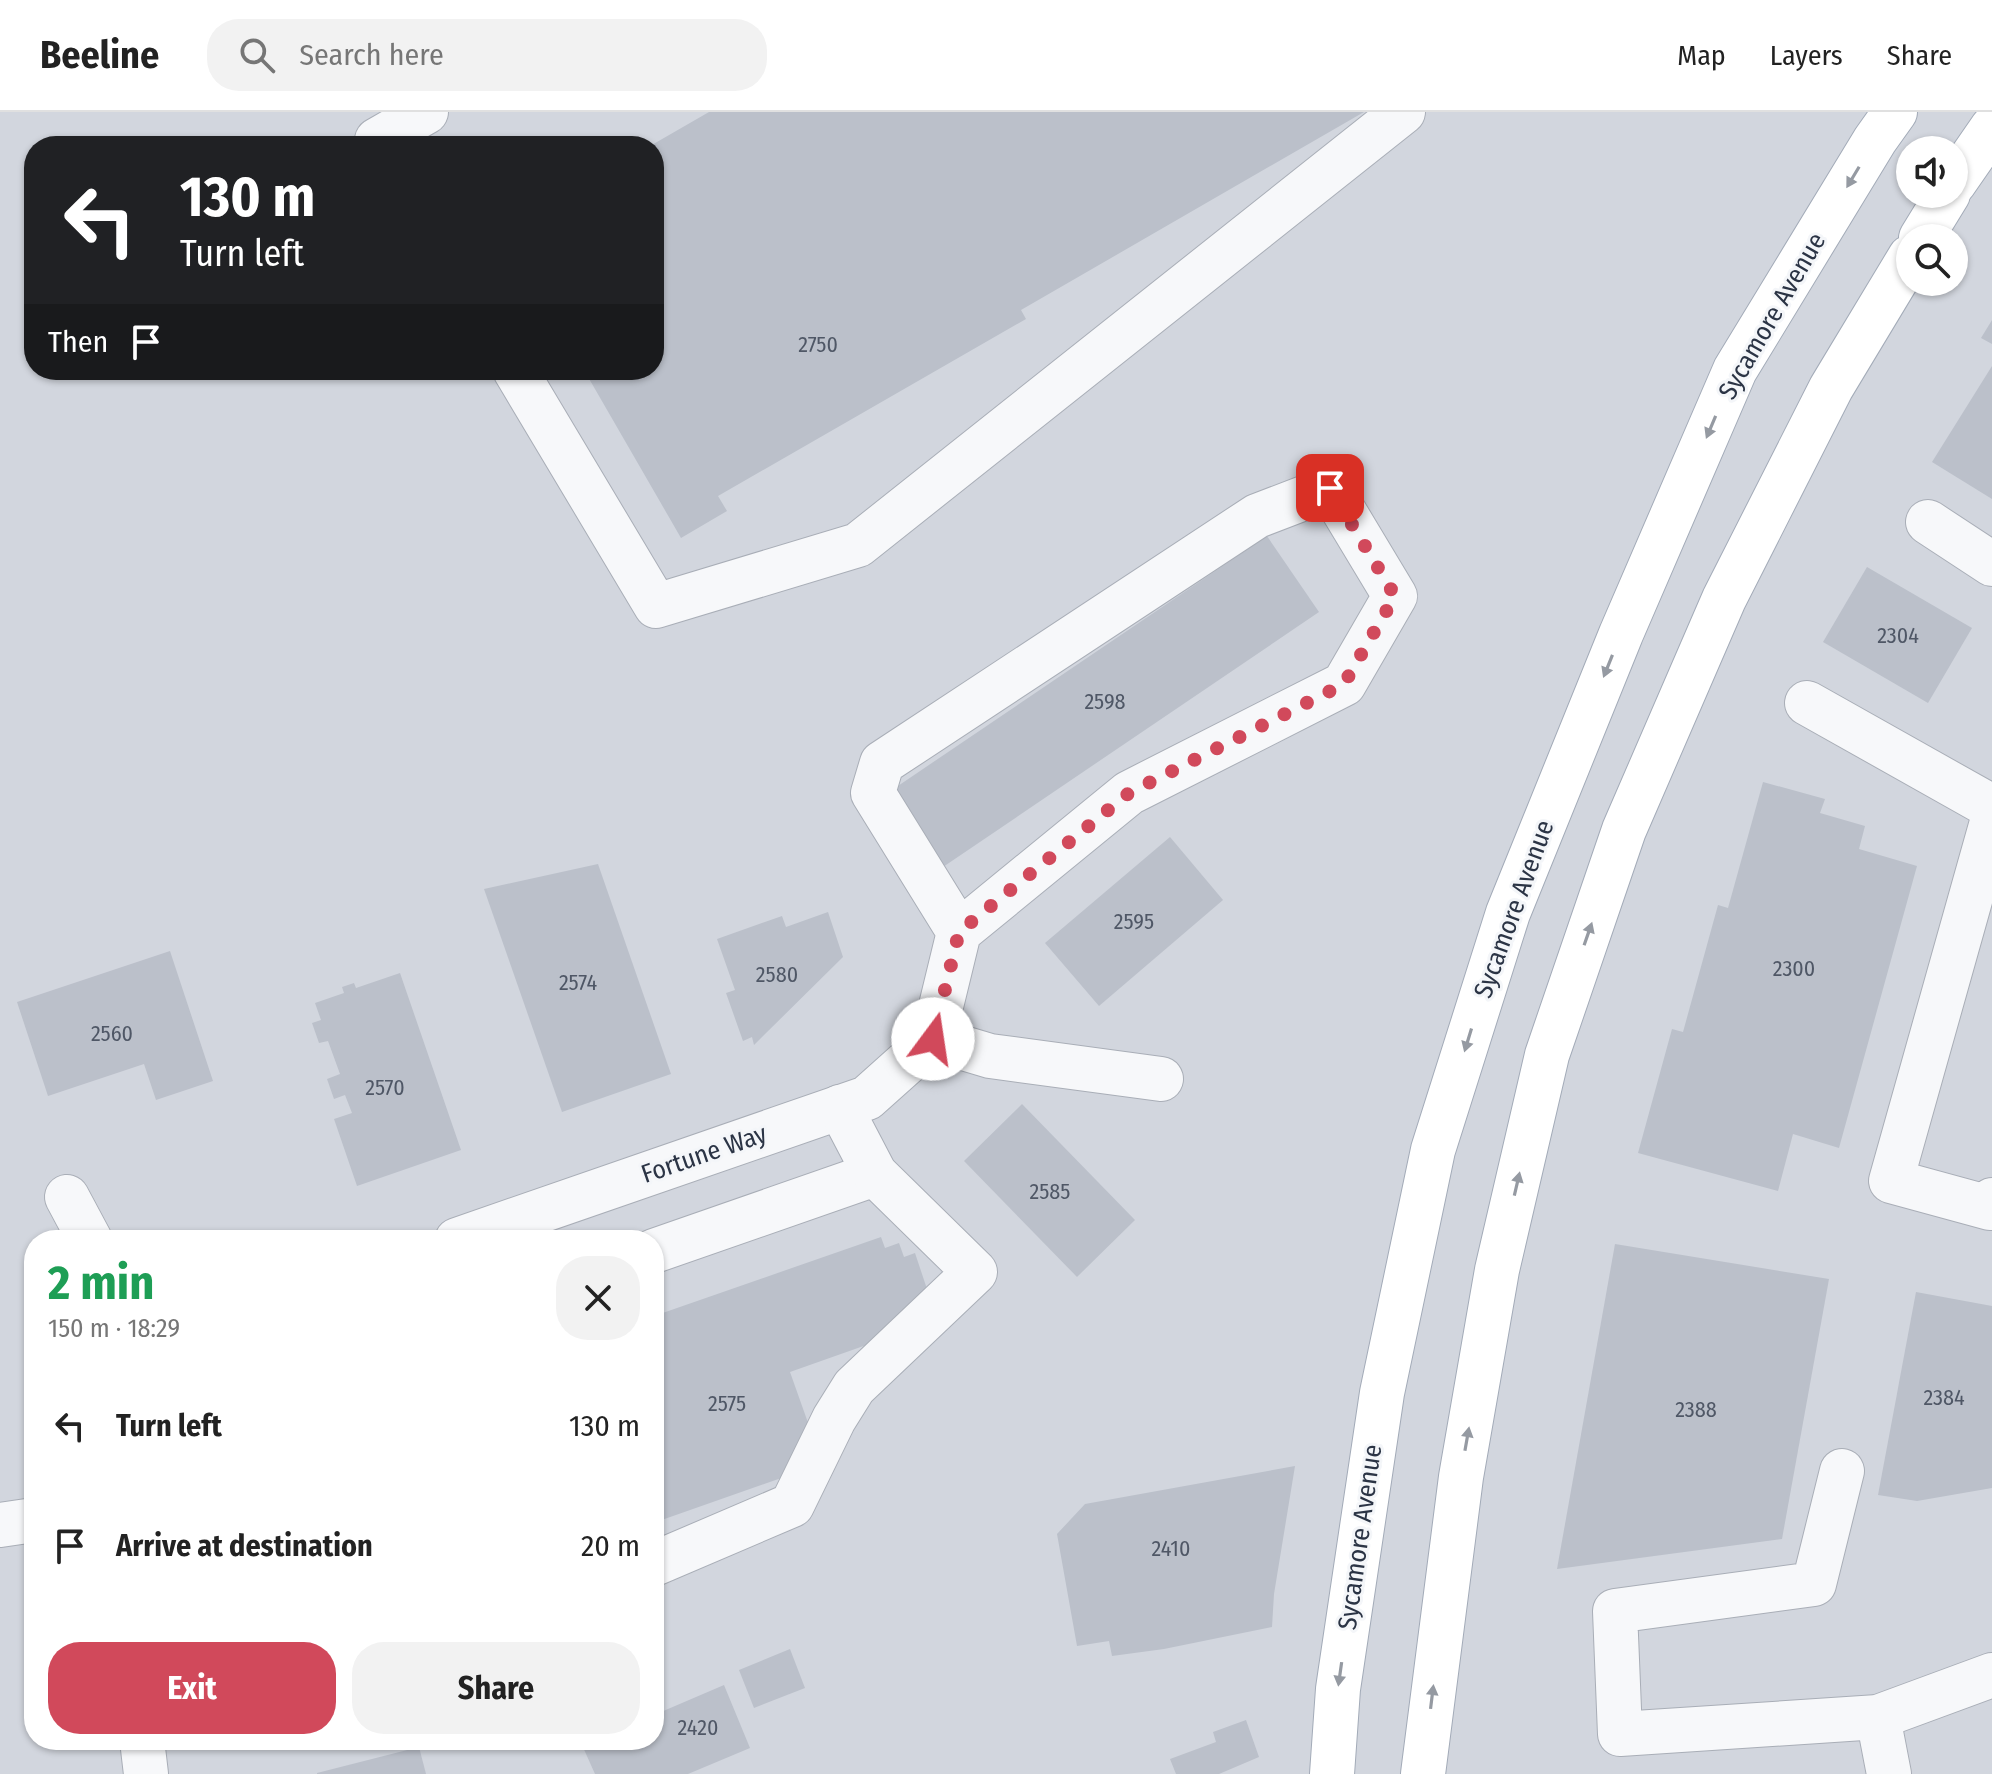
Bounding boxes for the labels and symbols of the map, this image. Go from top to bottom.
one-way arrow [1846,166,1860,188]
street label: Sycamore Avenue [1712,227,1832,405]
house number: 2750 [798,331,838,358]
one-way arrow [1704,416,1717,439]
pin [1296,454,1364,522]
house number: 2304 [1877,622,1919,649]
one-way arrow [1601,654,1614,678]
house number: 2598 [1084,688,1126,715]
street label: Sycamore Avenue [1467,816,1561,1002]
house number: 2595 [1114,908,1154,935]
one-way arrow [1583,922,1595,946]
house number: 2300 [1773,955,1815,982]
house number: 2580 [756,961,798,988]
house number: 2574 [559,969,597,996]
position arrow [891,997,975,1081]
house number: 2560 [91,1020,133,1047]
one-way arrow [1461,1029,1473,1053]
house number: 2570 [365,1074,405,1101]
street label: Fortune Way [637,1118,771,1190]
one-way arrow [1511,1171,1524,1196]
house number: 2585 [1030,1178,1070,1205]
house number: 2384 [1923,1384,1965,1411]
house number: 2575 [708,1390,746,1417]
house number: 2388 [1675,1396,1717,1423]
one-way arrow [1462,1426,1474,1451]
street label: Sycamore Avenue [1332,1442,1388,1632]
house number: 2410 [1152,1535,1190,1562]
one-way arrow [1333,1661,1346,1686]
one-way arrow [1426,1684,1439,1709]
house number: 2420 [678,1714,718,1741]

